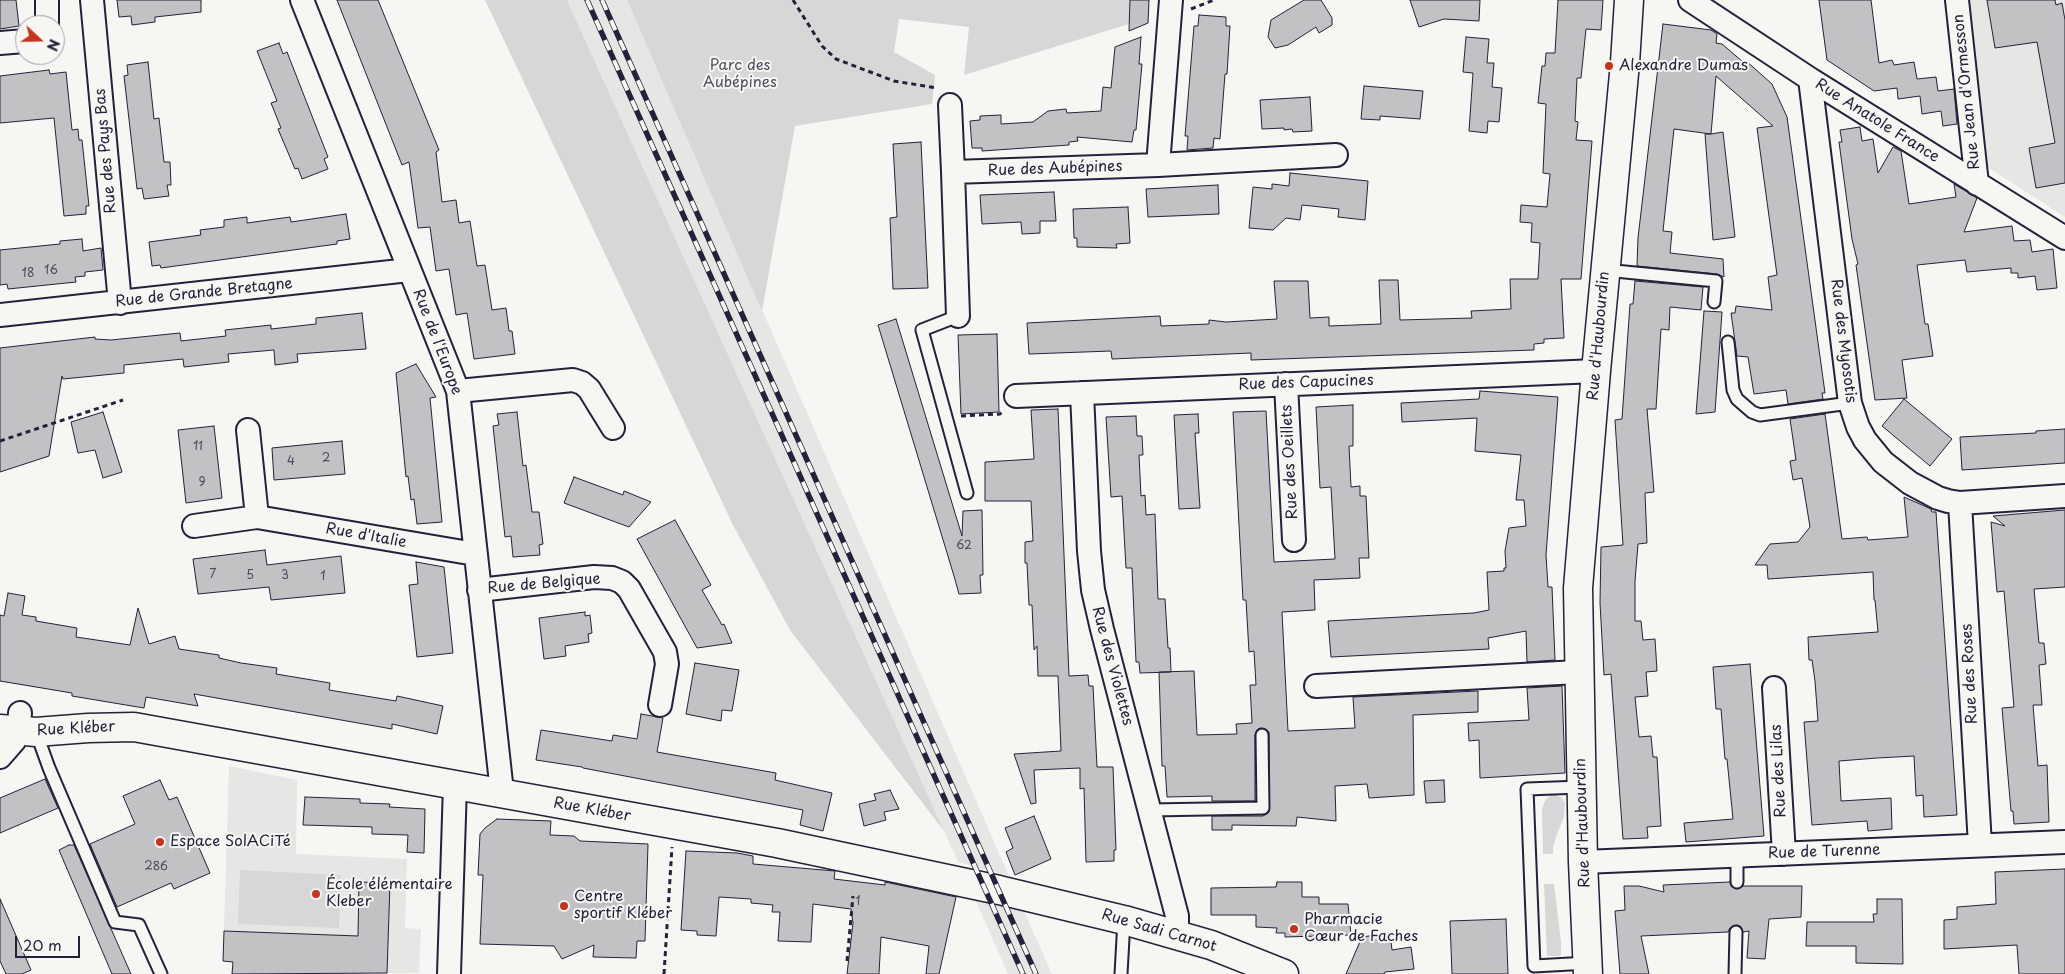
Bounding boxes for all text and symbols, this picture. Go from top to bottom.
street label: Rue Jean d'Ormesson [1950,13,1984,171]
north arrow [15,15,65,65]
text: N [42,36,65,54]
park label: Parc des Aubépines [703,57,777,92]
place label: Alexandre Dumas [1619,57,1748,75]
marker: Alexandre Dumas [1603,60,1615,72]
street label: Rue Anatole France [1812,75,1942,167]
street label: Rue des Pays Bas [92,88,120,214]
street label: Rue des Aubépines [987,158,1123,180]
house number: 16 [44,264,58,278]
house number: 18 [22,267,34,281]
street label: Rue d'Haubourdin [1584,271,1614,401]
street label: Rue de Grande Bretagne [114,275,294,311]
street label: Rue des Myosotis [1826,278,1860,404]
street label: Rue de l'Europe [409,287,465,397]
street label: Rue des Capucines [1238,372,1374,394]
street label: Rue des Oeillets [1278,404,1302,520]
house number: 11 [193,440,203,454]
house number: 2 [322,452,330,466]
house number: 4 [287,455,295,469]
house number: 9 [198,476,206,490]
street label: Rue d'Italie [324,520,408,552]
house number: 62 [956,539,972,553]
house number: 7 [210,568,216,582]
house number: 5 [246,569,254,583]
house number: 3 [281,569,289,583]
house number: 1 [320,570,326,584]
street label: Rue de Belgique [487,570,601,598]
street label: Rue des Violettes [1087,605,1137,727]
street label: Rue des Roses [1958,623,1982,725]
street label: Rue Kléber [36,718,116,740]
street label: Rue des Lilas [1768,724,1790,818]
street label: Rue d'Haubourdin [1572,758,1594,888]
street label: Rue Kléber [552,794,632,826]
place label: Espace SolACiTé [170,833,291,851]
marker: Espace SolACiTé [154,836,166,848]
street label: Rue de Turenne [1767,841,1881,863]
house number: 286 [144,860,168,874]
place label: École élémentaire Kleber [326,876,453,911]
marker: École élémentaire Kleber [310,888,322,900]
place label: Centre sportif Kléber [574,888,672,923]
house number: 1 [855,895,861,909]
marker: Centre sportif Kléber [558,900,570,912]
street label: Rue Sadi Carnot [1099,906,1219,956]
place label: Pharmacie Cœur de Faches [1304,911,1418,946]
marker: Pharmacie Cœur de Faches [1288,923,1300,935]
scale bar [18,926,82,958]
text: 20 m [23,933,62,956]

